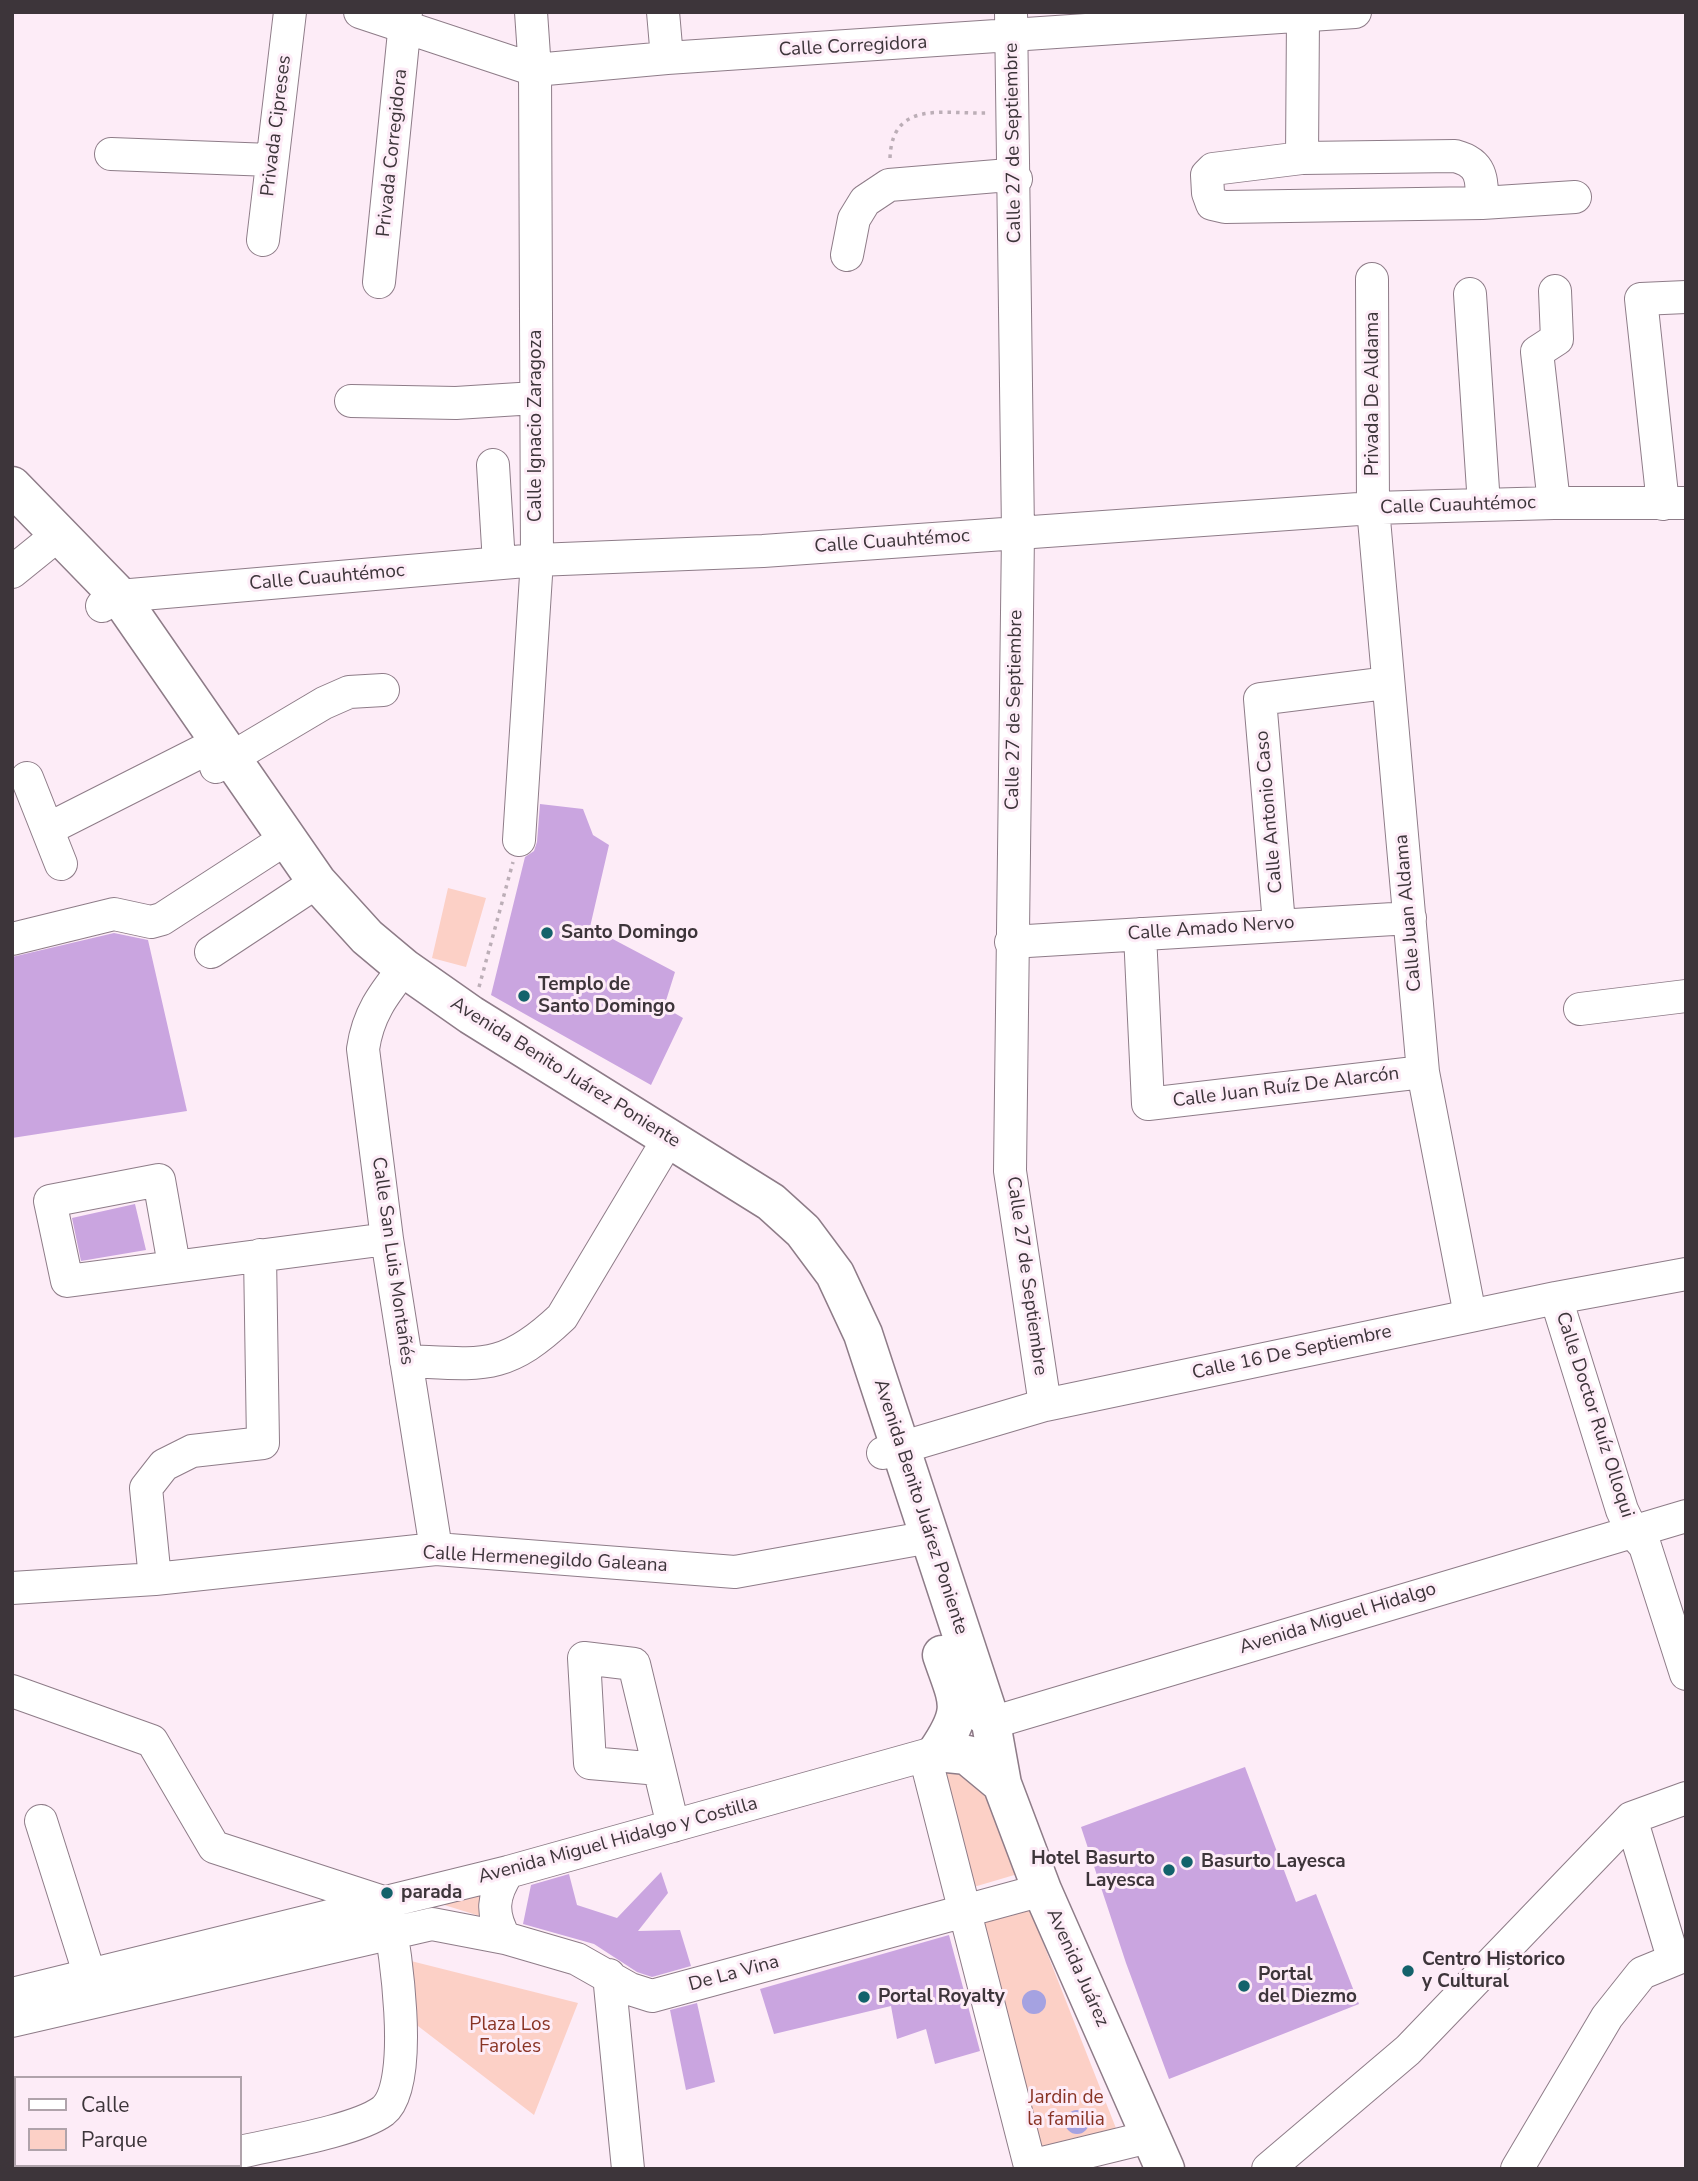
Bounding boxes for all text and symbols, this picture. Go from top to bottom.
street label: Calle Corregidora [778,32,928,62]
street label: Calle 27 de Septiembre [1001,43,1027,243]
street label: Privada Cipreses [257,54,297,198]
street label: Privada Corregidora [373,68,413,238]
street label: Privada De Aldama [1362,312,1384,476]
street label: Calle Ignacio Zaragoza [525,330,547,522]
street label: Calle Cuauhtémoc [1380,492,1536,520]
street label: Calle Cuauhtémoc [814,525,970,559]
street label: Calle Cuauhtémoc [248,560,406,596]
street label: Calle 27 de Septiembre [1002,610,1028,810]
street label: Calle Antonio Caso [1252,730,1288,894]
street label: Calle Juan Aldama [1391,833,1427,993]
street label: Calle Amado Nervo [1127,912,1295,946]
place label: Santo Domingo [561,922,698,944]
marker: Santo Domingo [539,925,555,941]
place label: Templo de Santo Domingo [538,974,675,1018]
marker: Templo de Santo Domingo [516,988,532,1004]
street label: Avenida Benito Juárez Poniente [446,993,684,1153]
street label: Calle Juan Ruíz De Alarcón [1171,1063,1401,1113]
street label: Calle San Luis Montañés [366,1156,418,1366]
street label: Calle 27 de Septiembre [1001,1175,1051,1377]
street label: Calle Doctor Ruíz Olloqui [1550,1309,1638,1521]
street label: Calle 16 De Septiembre [1190,1321,1394,1385]
street label: Avenida Benito Juárez Poniente [868,1377,972,1637]
street label: Calle Hermenegildo Galeana [422,1542,668,1578]
street label: Avenida Miguel Hidalgo [1237,1578,1439,1660]
street label: Avenida Miguel Hidalgo y Costilla [476,1793,760,1889]
place label: Hotel Basurto Layesca [1031,1848,1155,1892]
place label: Basurto Layesca [1201,1851,1346,1873]
marker: Basurto Layesca [1179,1854,1195,1870]
marker: Hotel Basurto Layesca [1161,1862,1177,1878]
place label: parada [401,1882,462,1904]
marker: parada [379,1885,395,1901]
street label: Avenida Juárez [1041,1905,1113,2031]
place label: Centro Historico y Cultural [1422,1949,1565,1993]
street label: De La Vina [686,1951,782,1997]
marker: Centro Historico y Cultural [1400,1963,1416,1979]
place label: Portal del Diezmo [1258,1964,1357,2008]
marker: Portal del Diezmo [1236,1978,1252,1994]
place label: Portal Royalty [878,1986,1005,2008]
marker: Portal Royalty [856,1989,872,2005]
park label: Plaza Los Faroles [469,2014,551,2058]
legend [14,2076,242,2167]
park label: Jardin de la familia [1027,2087,1105,2131]
text: Calle [81,2091,129,2119]
text: Parque [81,2126,148,2154]

